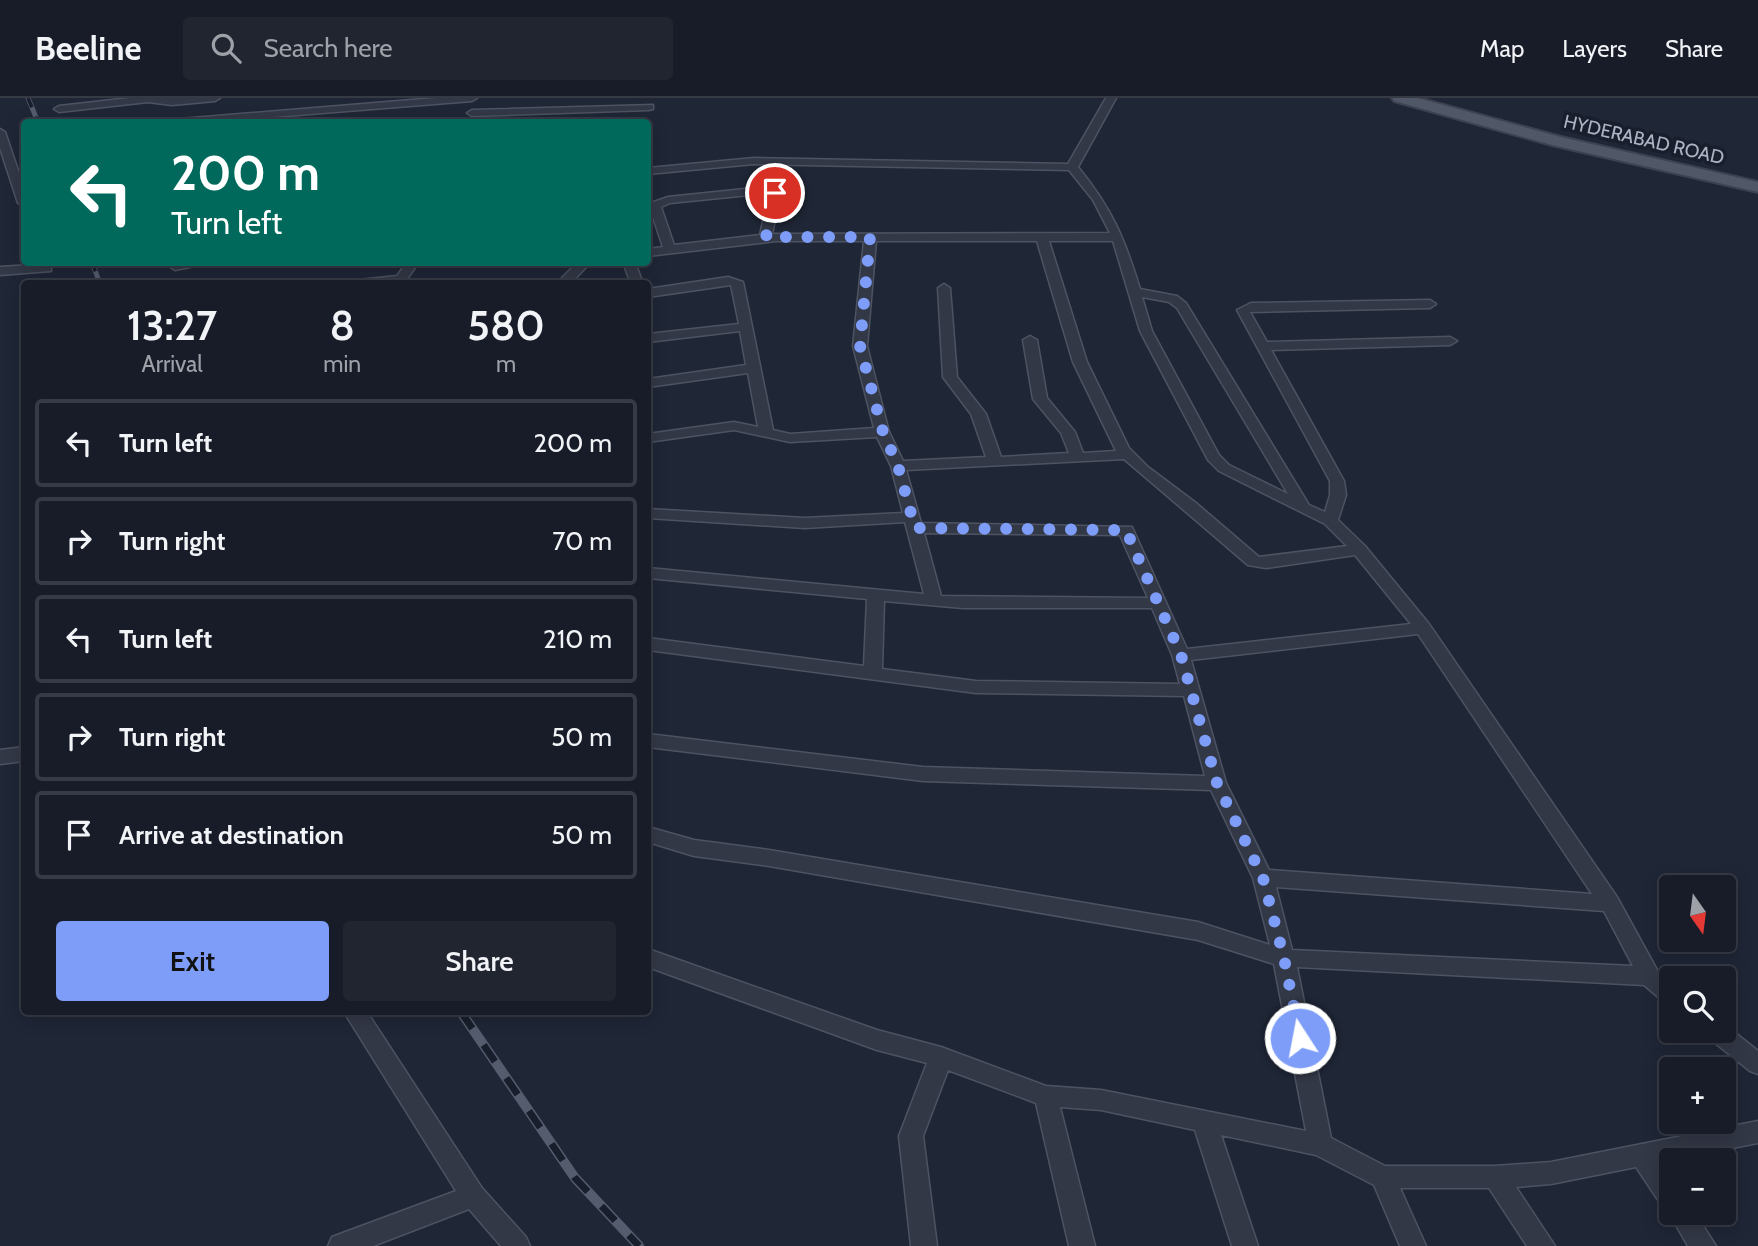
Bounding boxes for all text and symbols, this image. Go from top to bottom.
search box [183,17,673,80]
text: Beeline [35,28,141,68]
icon: search [207,29,245,67]
text: Search here [263,32,393,64]
text: Map [1480,34,1524,63]
text: Layers [1562,34,1627,63]
text: Share [1665,34,1723,63]
street label: HYDERABAD ROAD [1561,110,1727,169]
text: 200 m [171,143,320,202]
icon: left [56,147,147,238]
pin [745,163,805,223]
icon: arrive [756,174,794,212]
text: Turn left [171,203,282,242]
text: 13:27 [127,299,217,351]
text: 8 [330,299,355,351]
text: 580 [467,299,545,351]
text: Arrival [142,350,203,378]
text: min [323,350,361,378]
text: m [496,350,516,378]
icon: left [60,424,98,462]
text: Turn left [119,427,212,459]
text: 200 m [533,427,612,459]
icon: right [60,522,98,560]
text: Turn right [119,525,225,557]
text: 70 m [552,525,612,557]
icon: left [60,620,98,658]
text: Turn left [119,623,212,655]
text: 210 m [543,623,612,655]
icon: right [60,718,98,756]
text: Turn right [119,721,225,753]
text: 50 m [551,721,612,753]
icon: arrive [60,816,98,854]
text: Arrive at destination [119,819,344,851]
text: 50 m [551,819,612,851]
north arrow [1659,875,1736,952]
map controls [1659,875,1736,1225]
button: Exit [56,921,329,1001]
button: Share [343,921,616,1001]
button: search [1659,966,1736,1043]
position arrow [1263,1001,1337,1075]
button: + [1659,1057,1736,1134]
button: − [1659,1148,1736,1225]

